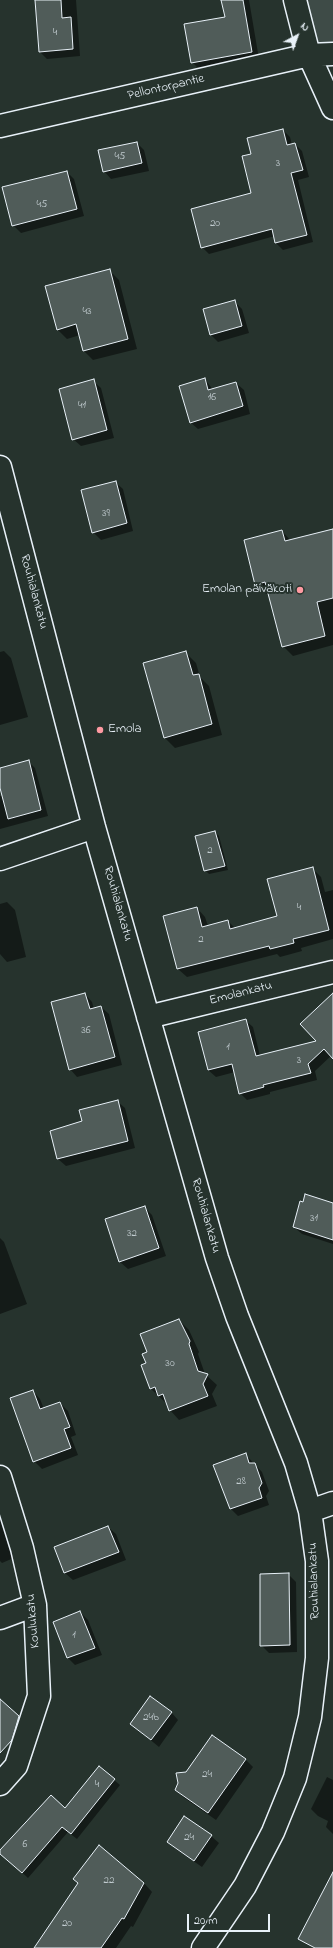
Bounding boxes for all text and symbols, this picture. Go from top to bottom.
north arrow [277,16,317,56]
text: N [297,18,313,35]
house number: 4 [53,26,57,40]
street label: Pellontorpantie [126,72,206,104]
house number: 45 [115,150,125,164]
house number: 3 [276,157,280,171]
house number: 45 [37,198,47,212]
house number: 20 [210,217,220,231]
house number: 43 [82,305,92,319]
house number: 16 [208,391,216,405]
house number: 41 [78,399,86,413]
house number: 39 [102,507,110,521]
street label: Rouhialankatu [16,553,50,631]
place label: Emolan päiväkoti [202,582,292,598]
marker: Emolan päiväkoti [295,585,305,595]
place label: Emola [108,722,142,738]
marker: Emola [95,725,105,735]
house number: 2 [207,844,213,858]
street label: Rouhialankatu [99,865,135,943]
house number: 4 [297,901,301,915]
house number: 2 [198,933,204,947]
street label: Emolankatu [208,979,274,1009]
house number: 36 [81,1024,91,1038]
house number: 1 [226,1041,230,1055]
house number: 3 [297,1054,301,1068]
street label: Rouhialankatu [187,1177,223,1255]
house number: 31 [310,1212,318,1226]
house number: 32 [127,1227,137,1241]
house number: 30 [165,1357,175,1371]
house number: 28 [236,1475,246,1489]
street label: Rouhialankatu [306,1542,324,1620]
street label: Koulukatu [24,1593,44,1649]
house number: 1 [72,1629,76,1643]
house number: 24b [143,1711,159,1725]
house number: 24 [202,1768,212,1782]
house number: 4 [95,1778,99,1792]
house number: 24 [184,1831,194,1845]
house number: 6 [23,1838,27,1852]
house number: 22 [104,1874,114,1888]
scale bar [189,1906,272,1932]
text: 20 m [194,1912,217,1930]
house number: 20 [62,1917,72,1931]

